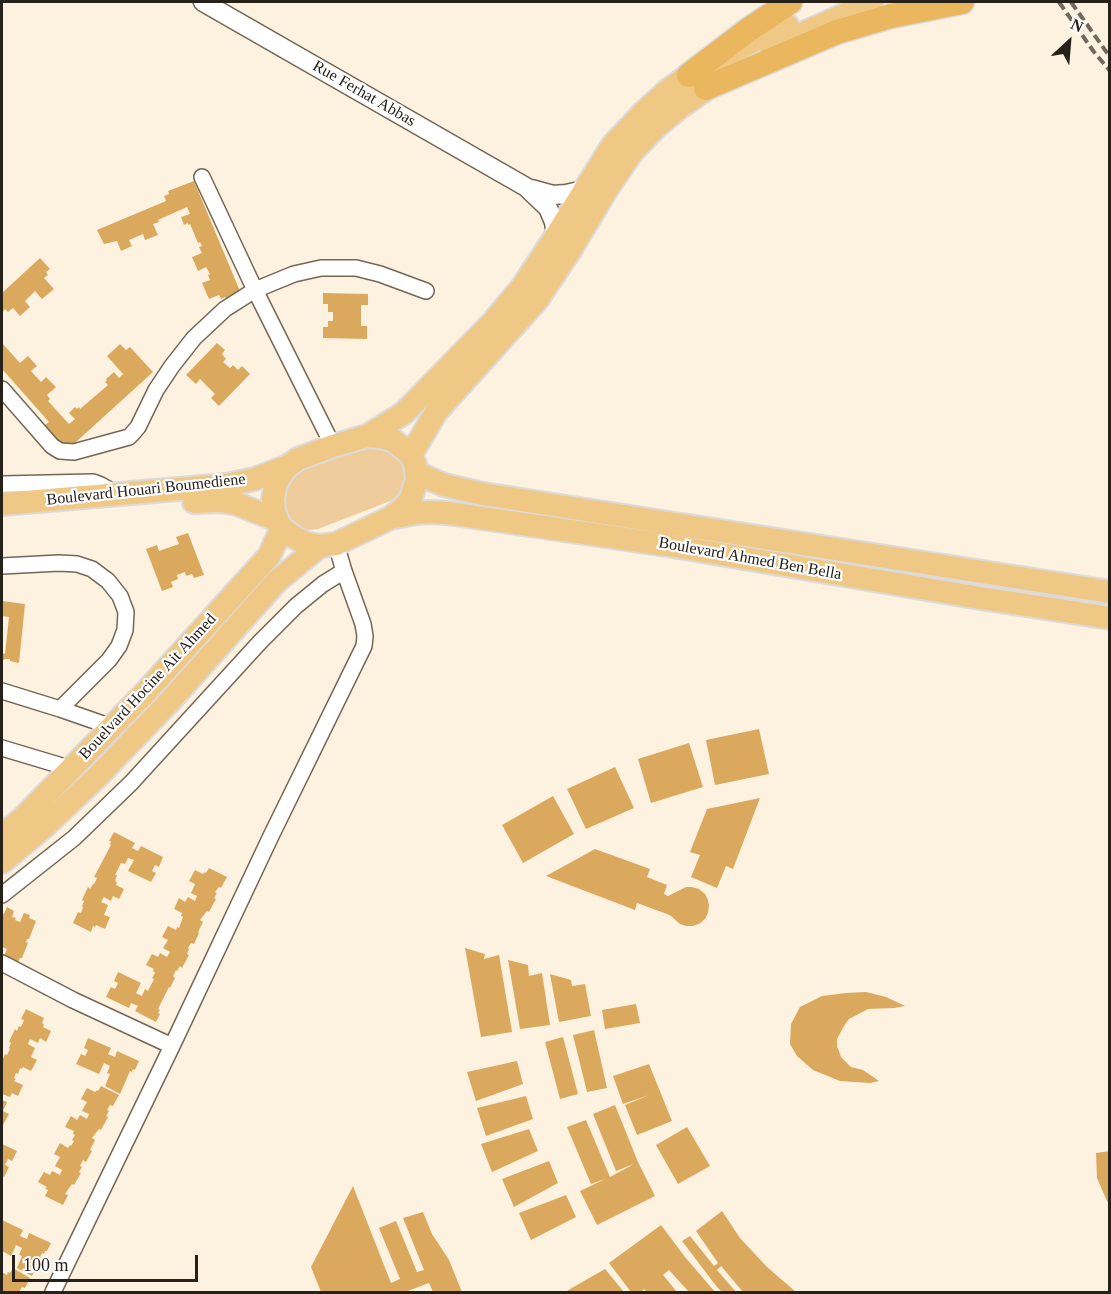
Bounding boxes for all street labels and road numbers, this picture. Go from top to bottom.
street label: Rue Ferhat Abbas [309,57,419,131]
street label: Boulevard Houari Boumediene [46,470,246,510]
street label: Boulevard Ahmed Ben Bella [657,533,843,585]
street label: Bouelvard Hocine Ait Ahmed [75,610,221,764]

